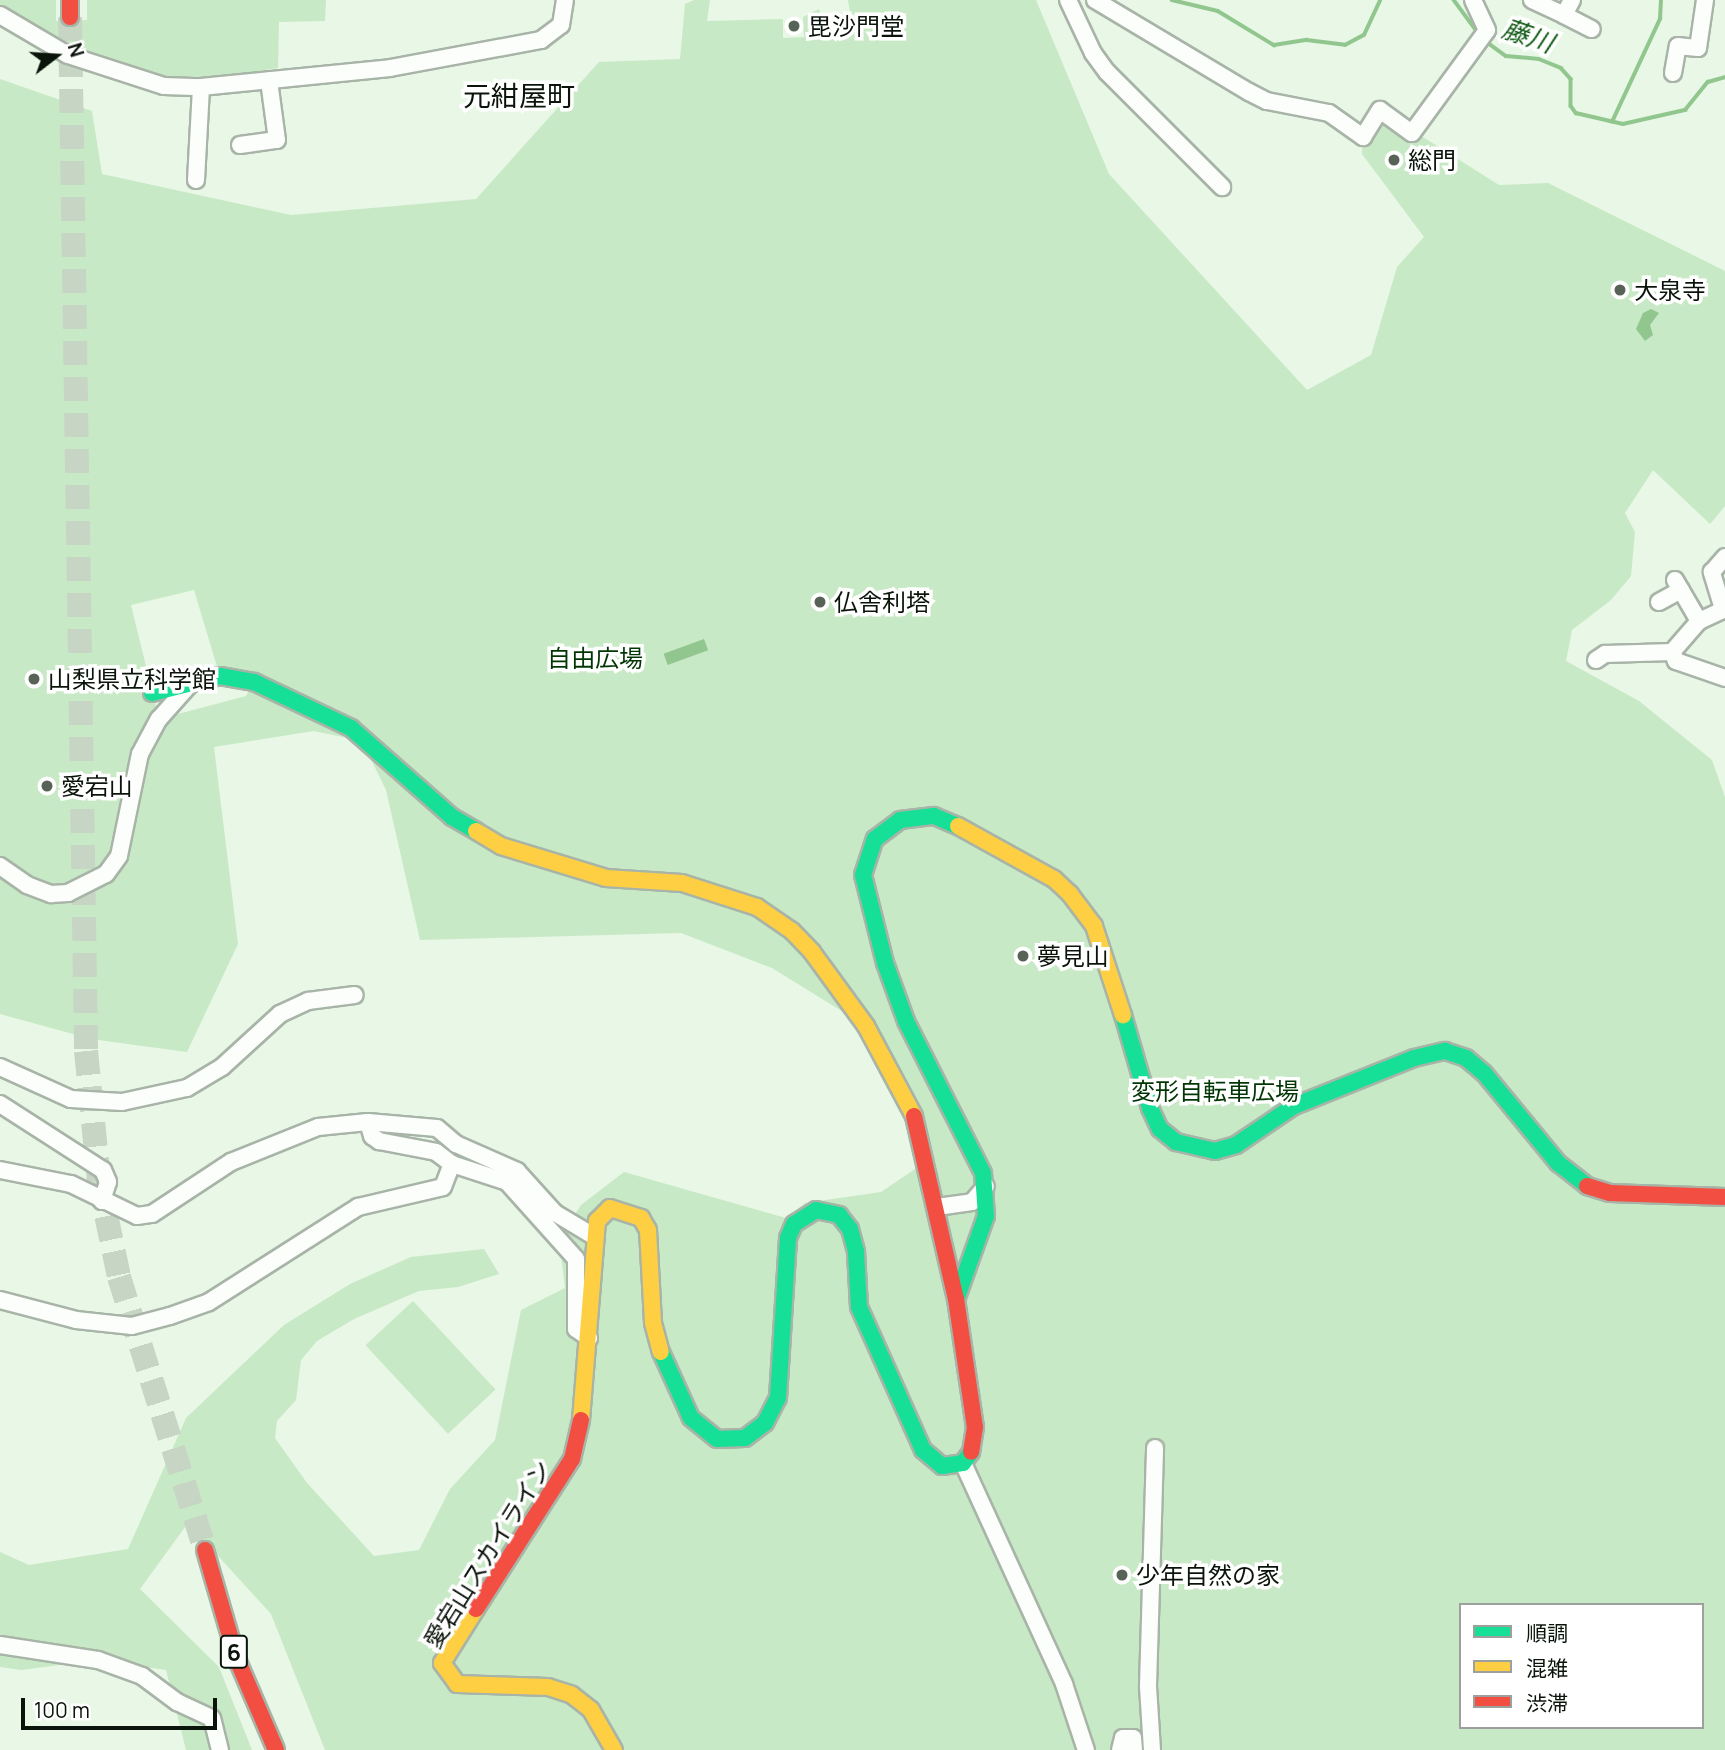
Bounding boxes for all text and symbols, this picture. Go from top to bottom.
place label: 毘沙門堂 [808,12,904,40]
water label: 藤川 [1498,13,1558,59]
marker: 毘沙門堂 [786,18,802,34]
north arrow [21,21,91,91]
text: N [62,40,91,60]
district label: 元紺屋町 [463,78,575,112]
place label: 総門 [1408,146,1456,174]
marker: 総門 [1386,152,1402,168]
place label: 大泉寺 [1634,276,1706,304]
marker: 大泉寺 [1612,282,1628,298]
place label: 仏舎利塔 [834,588,930,616]
marker: 仏舎利塔 [812,594,828,610]
park label: 自由広場 [547,644,643,672]
place label: 山梨県立科学館 [48,665,216,693]
marker: 山梨県立科学館 [26,671,42,687]
place label: 愛宕山 [61,772,133,800]
marker: 愛宕山 [39,778,55,794]
place label: 夢見山 [1037,942,1109,970]
marker: 夢見山 [1015,948,1031,964]
park label: 変形自転車広場 [1131,1077,1299,1105]
street label: 愛宕山スカイライン [418,1455,556,1653]
place label: 少年自然の家 [1136,1561,1280,1589]
marker: 少年自然の家 [1114,1567,1130,1583]
legend [1459,1603,1704,1729]
text: 順調 [1526,1619,1568,1647]
road number: 6 [218,1632,250,1672]
text: 混雑 [1526,1654,1568,1682]
scale bar [24,1684,220,1728]
text: 渋滞 [1526,1689,1568,1717]
text: 100 m [34,1696,90,1724]

